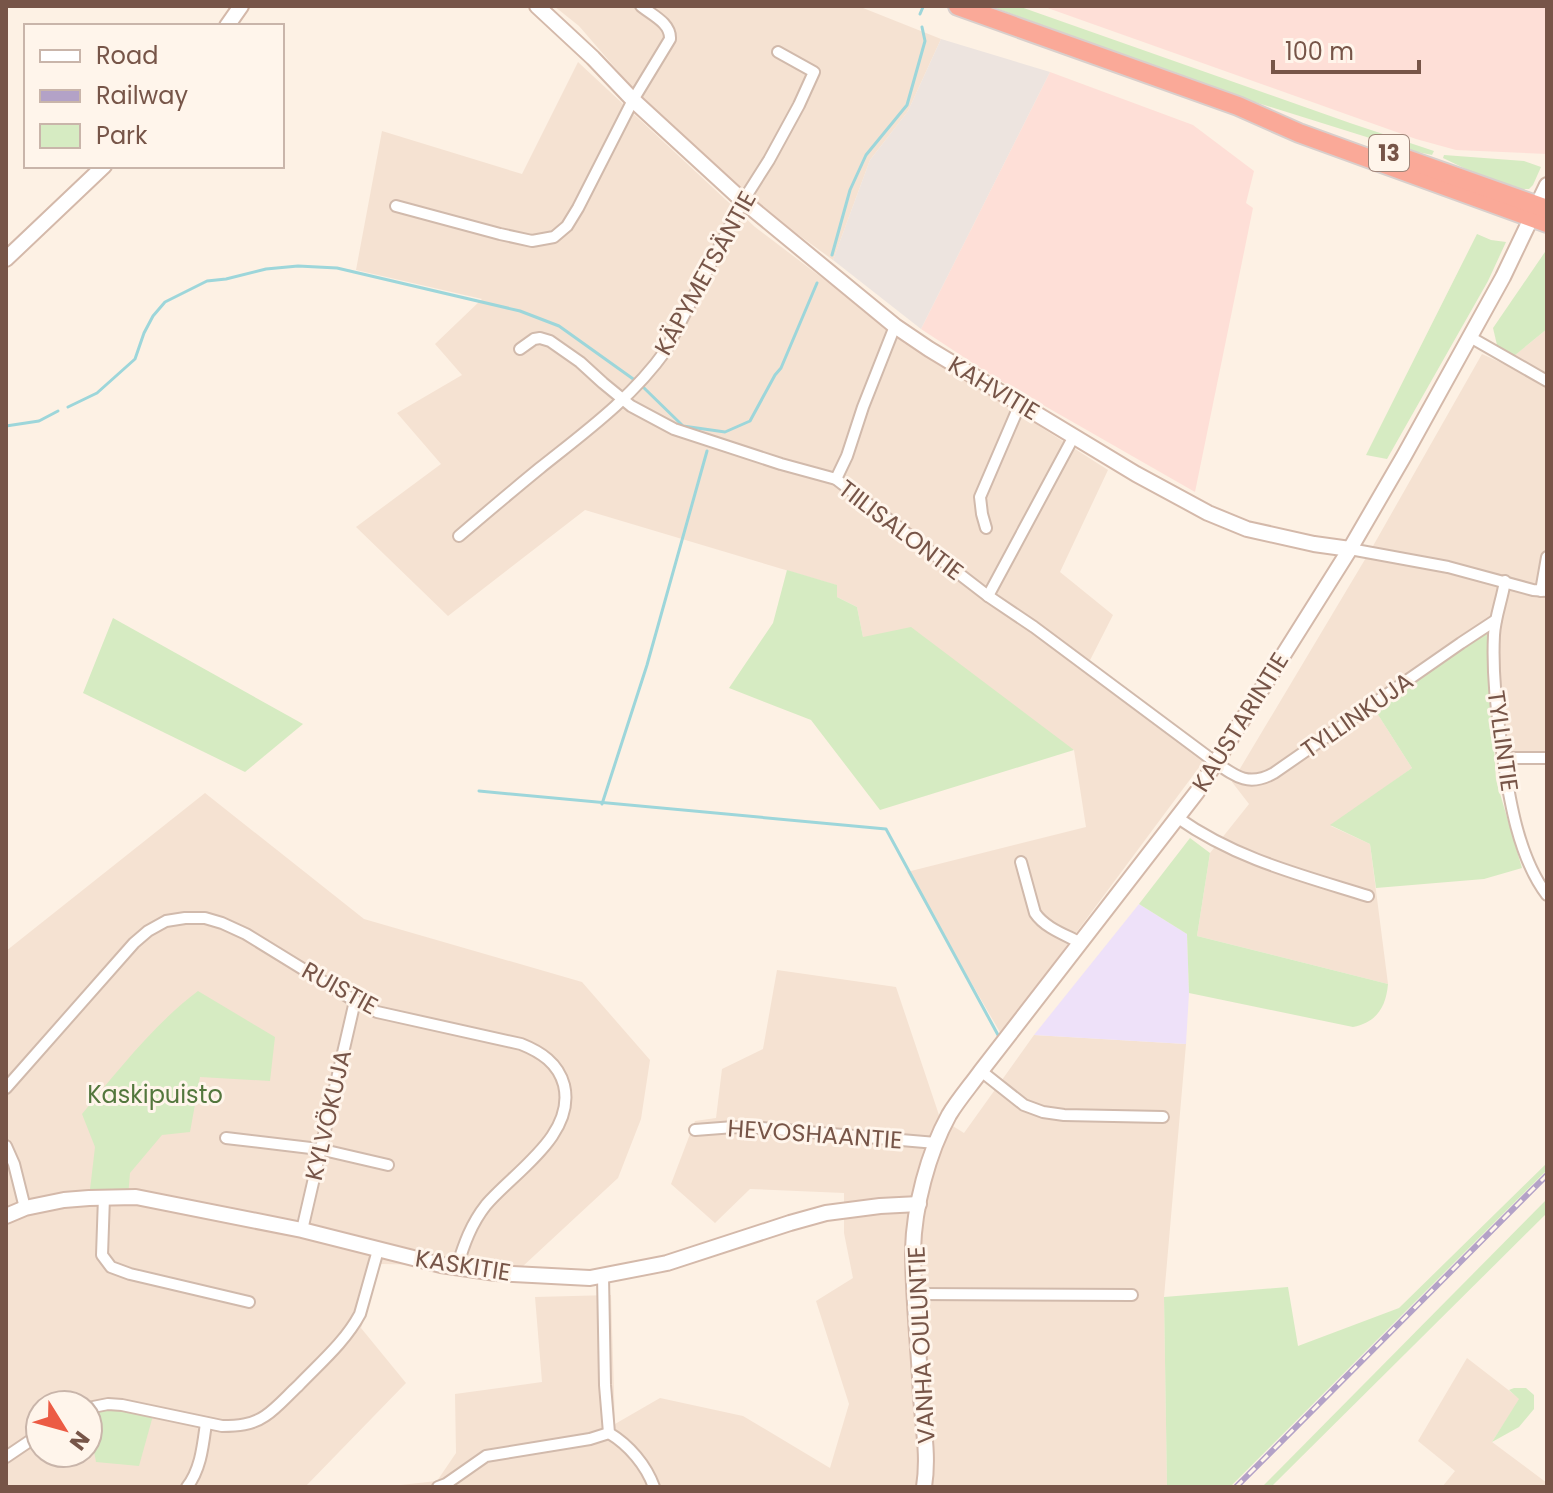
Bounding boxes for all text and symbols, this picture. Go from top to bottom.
legend [24,24,284,168]
scale bar [1273,24,1419,74]
text: 100 m [1285,35,1354,68]
text: Road [96,39,158,72]
text: Railway [96,79,189,112]
text: Park [96,119,148,152]
road number: 13 [1369,135,1409,171]
street label: KÄPYMETSÄNTIE [646,185,764,361]
street label: KAHVITIE [942,348,1046,428]
street label: TIILISALONTIE [832,472,970,588]
street label: KAUSTARINTIE [1184,646,1296,798]
street label: TYLLINKUJA [1294,664,1420,766]
street label: TYLLINTIE [1480,688,1526,794]
street label: RUISTIE [296,954,384,1022]
street label: KYLVÖKUJA [297,1046,359,1184]
park label: Kaskipuisto [87,1078,223,1111]
street label: HEVOSHAANTIE [726,1111,904,1157]
street label: KASKITIE [413,1241,513,1289]
street label: VANHA OULUNTIE [899,1245,943,1445]
north arrow [24,1389,104,1469]
text: N [62,1425,97,1457]

